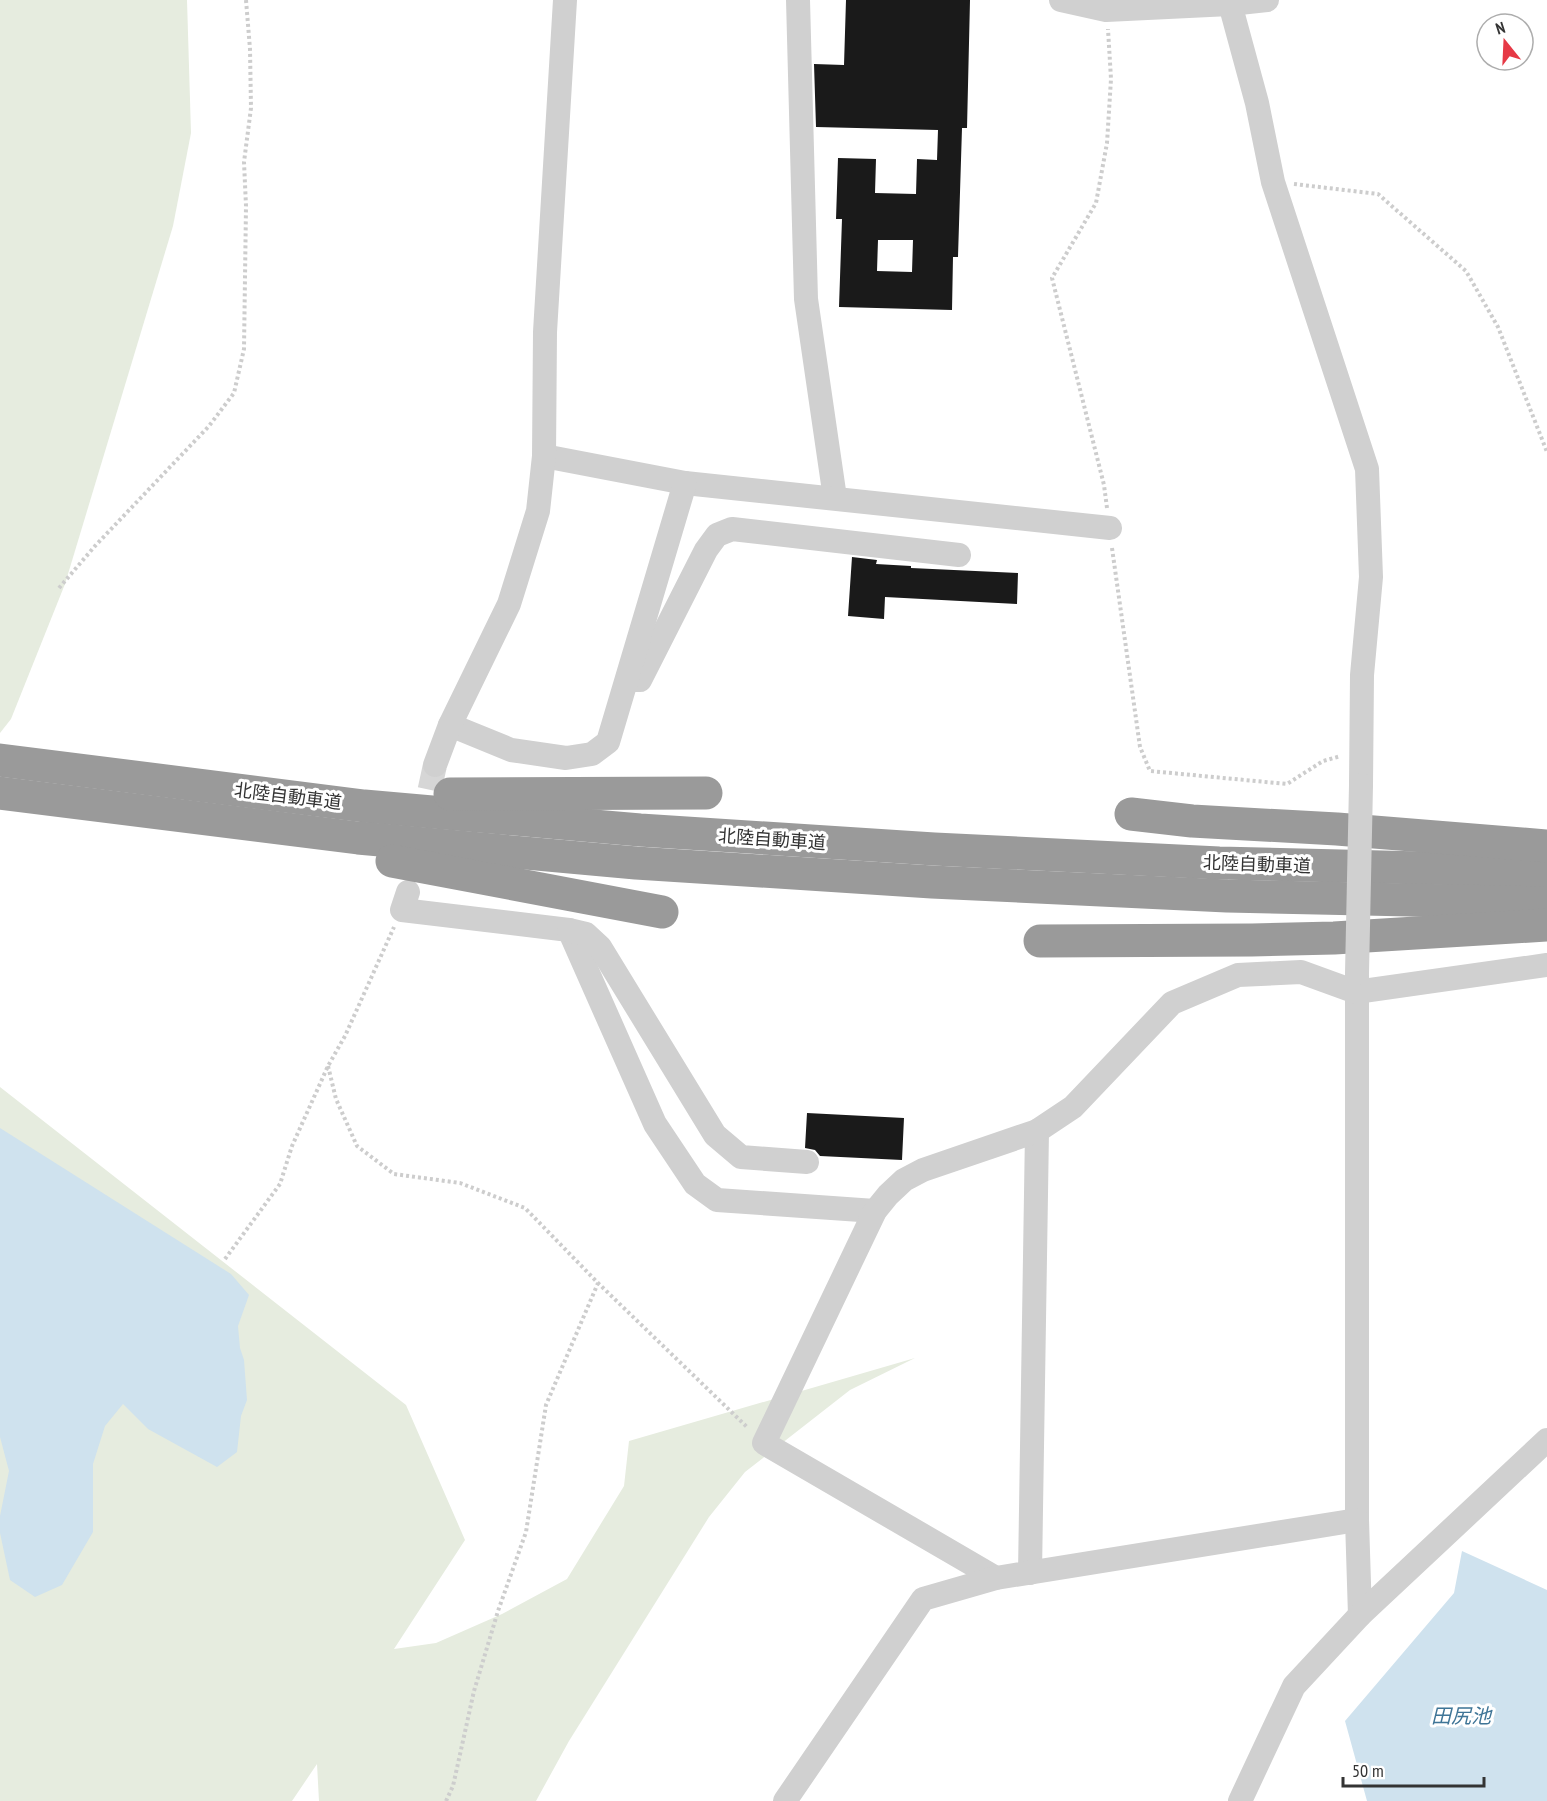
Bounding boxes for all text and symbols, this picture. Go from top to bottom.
north arrow [1475,12,1535,72]
text: N [1493,17,1508,39]
street label: 北陸自動車道 [233,778,343,814]
street label: 北陸自動車道 [717,824,827,854]
street label: 北陸自動車道 [1203,851,1311,877]
water label: 田尻池 [1431,1703,1493,1729]
scale bar [1343,1750,1484,1788]
text: 50 m [1352,1759,1384,1782]

